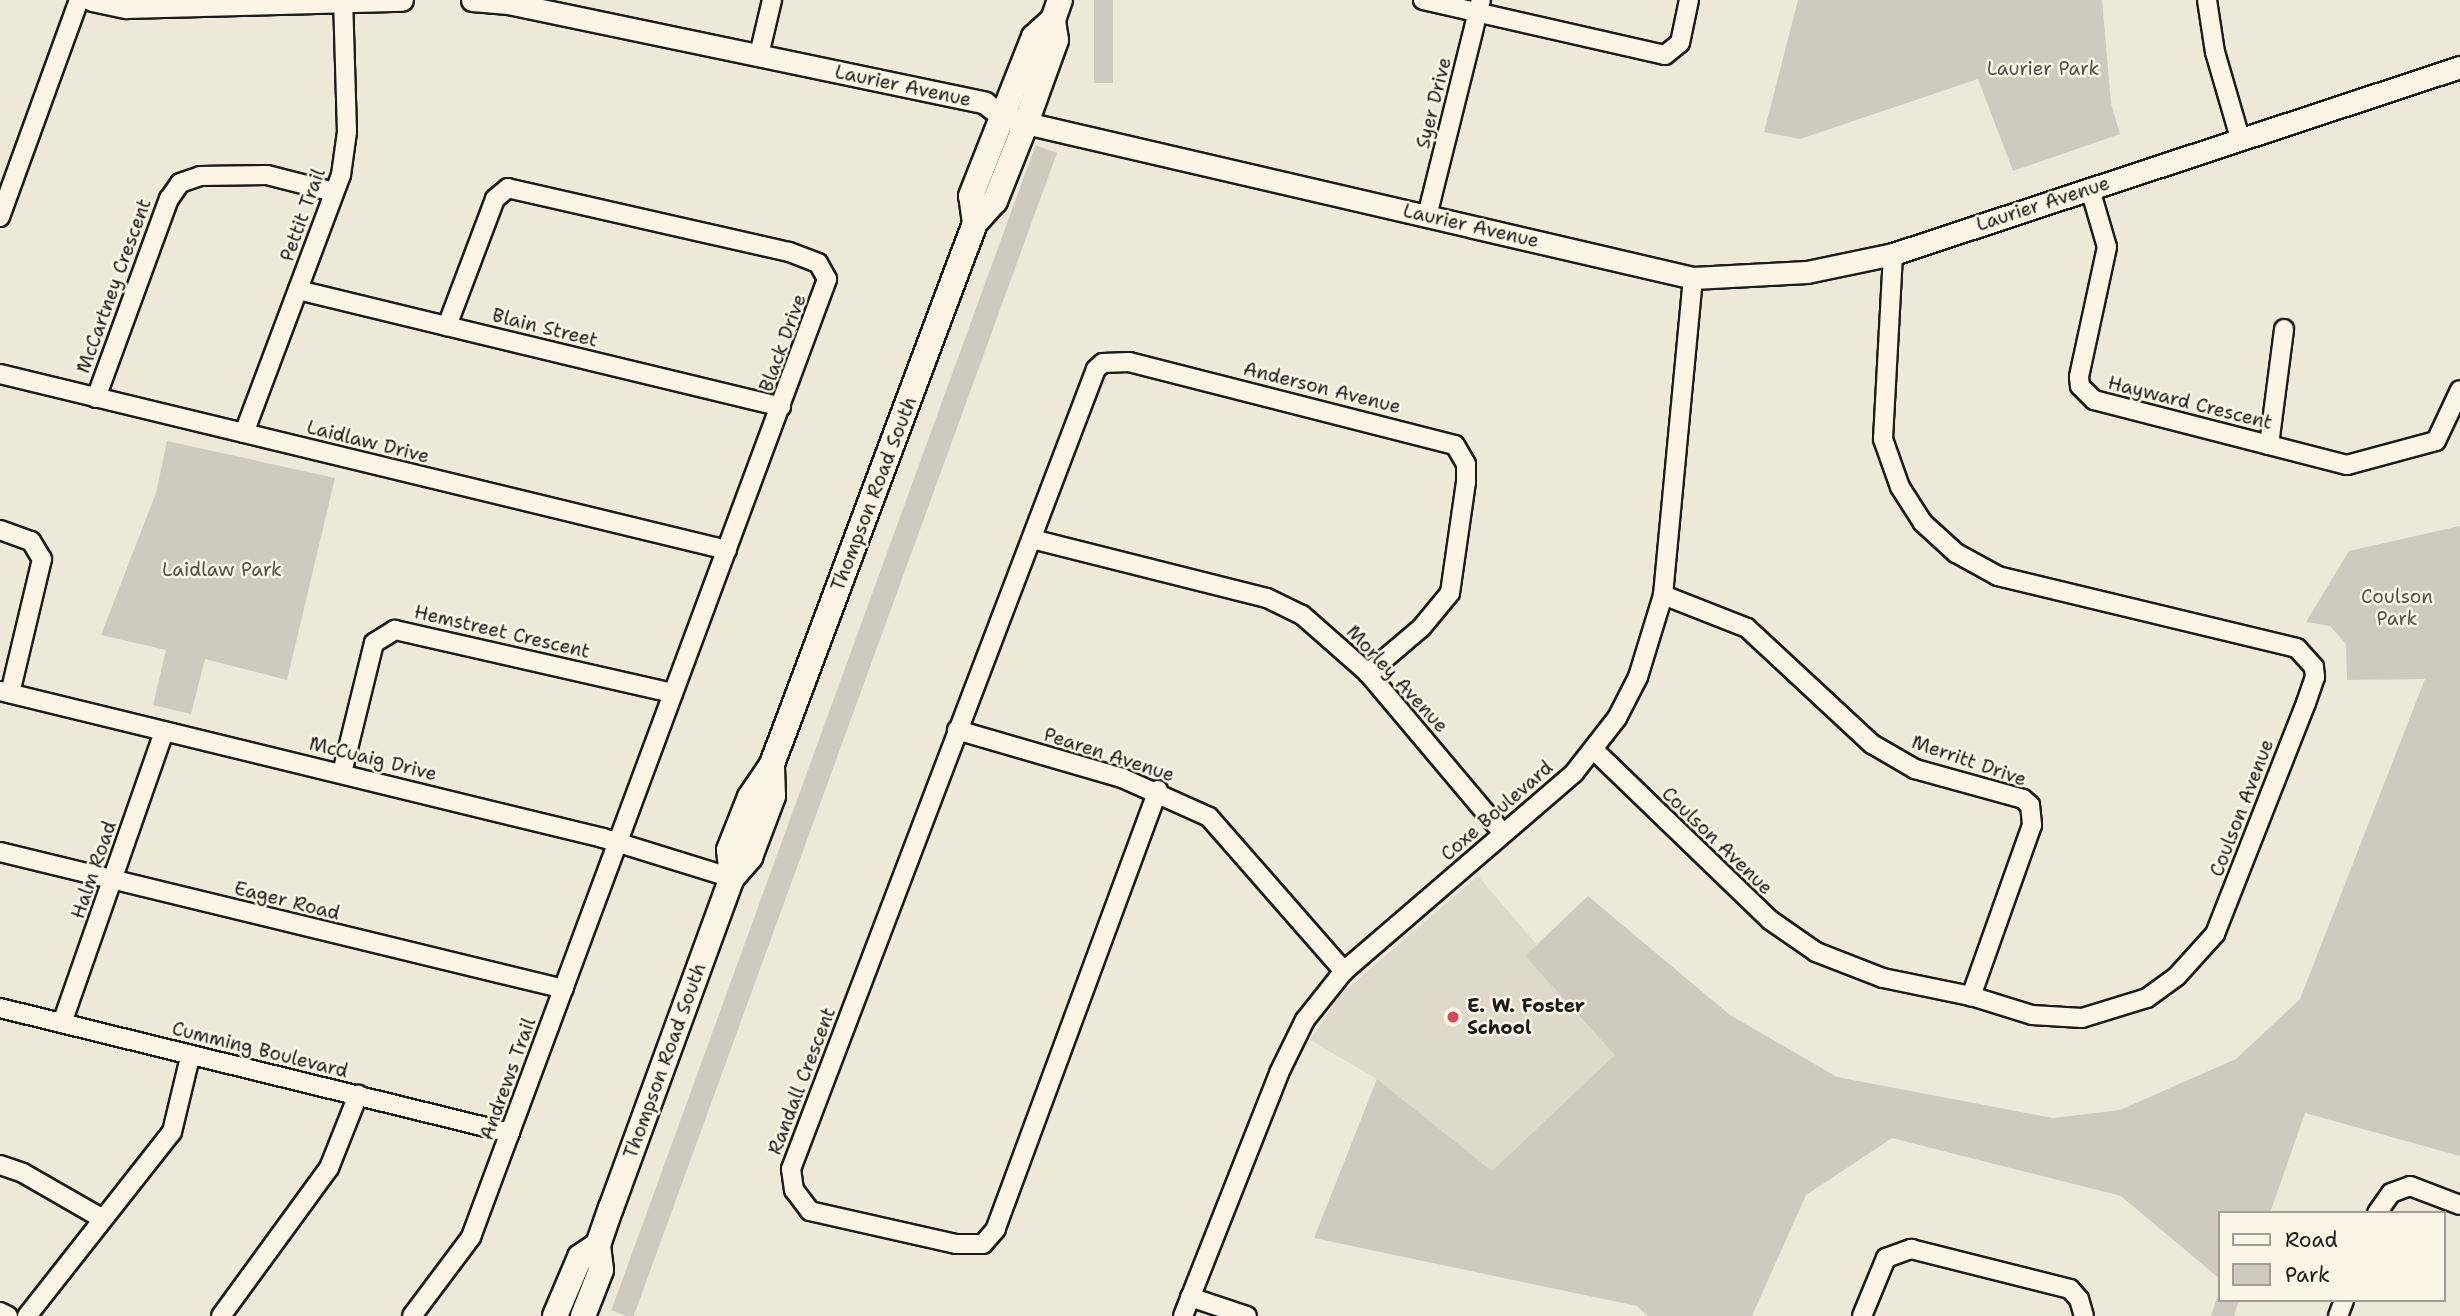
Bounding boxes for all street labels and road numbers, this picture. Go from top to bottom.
street label: Syer Drive [1412,55,1456,151]
street label: Laurier Avenue [833,60,973,112]
street label: Pettit Trail [276,165,330,265]
street label: Laurier Avenue [1973,172,2113,236]
street label: McCartney Crescent [72,196,156,376]
street label: Laurier Avenue [1401,199,1541,253]
street label: Black Drive [755,291,811,395]
street label: Blain Street [490,304,600,352]
street label: Anderson Avenue [1241,357,1403,419]
street label: Hayward Crescent [2105,372,2275,434]
street label: Thompson Road South [826,394,922,594]
street label: Laidlaw Drive [304,416,432,468]
street label: Hemstreet Crescent [412,601,592,663]
street label: Morley Avenue [1341,621,1453,737]
street label: Pearen Avenue [1041,723,1177,787]
street label: Merritt Drive [1909,731,2029,791]
street label: McCuaig Drive [307,732,439,786]
street label: Coulson Avenue [2205,736,2279,880]
street label: Coxe Boulevard [1436,756,1558,866]
street label: Coulson Avenue [1657,782,1777,900]
street label: Halm Road [67,818,121,922]
street label: Eager Road [232,877,342,925]
street label: Thompson Road South [619,960,711,1162]
street label: Randall Crescent [763,1004,841,1158]
street label: Andrews Trail [475,1015,541,1143]
street label: Cumming Boulevard [170,1017,350,1083]

